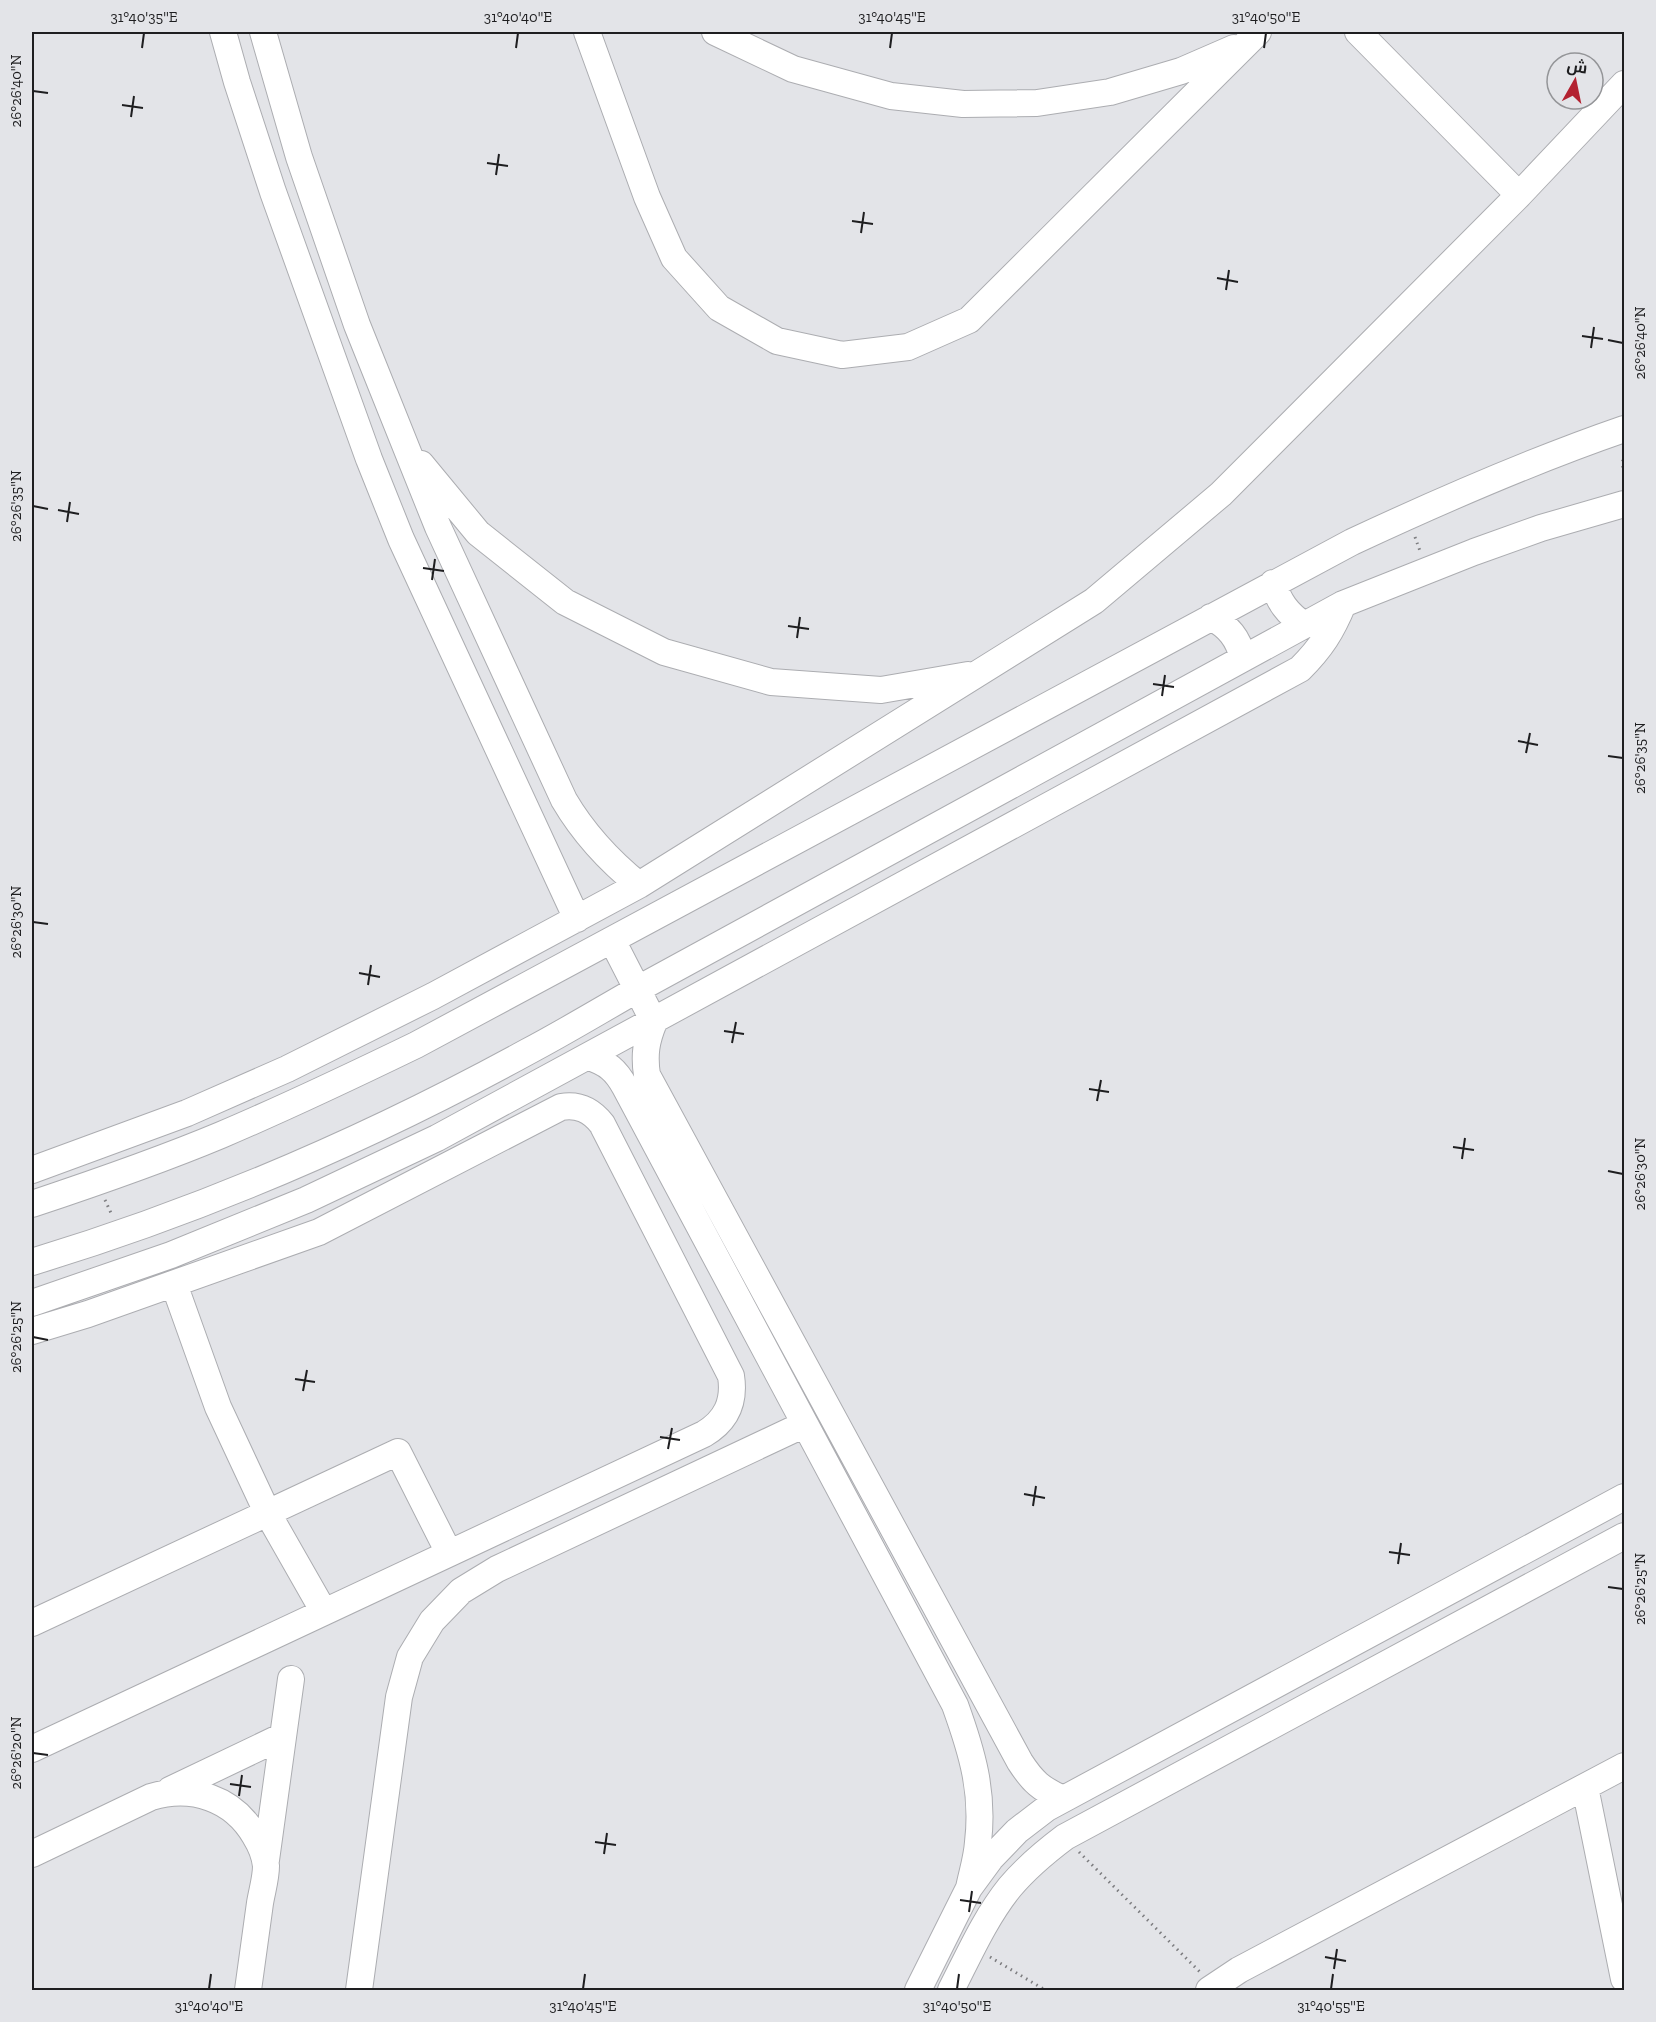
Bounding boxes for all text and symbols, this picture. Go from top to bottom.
text: 31°40'35"E [110,8,178,26]
text: 31°40'40"E [484,8,552,26]
text: 31°40'45"E [858,8,926,26]
text: 31°40'50"E [1232,8,1300,26]
north arrow [1545,51,1605,111]
text: 26°26'40"N [7,55,25,128]
text: ش [1566,56,1589,78]
text: 26°26'40"N [1631,307,1649,380]
text: 26°26'35"N [7,470,25,542]
text: 26°26'35"N [1631,722,1649,794]
text: 26°26'30"N [7,886,25,958]
text: 26°26'30"N [1631,1138,1649,1210]
text: 26°26'25"N [7,1301,25,1373]
text: 26°26'25"N [1631,1553,1649,1625]
text: 26°26'20"N [7,1716,25,1790]
text: 31°40'40"E [175,1997,243,2015]
text: 31°40'45"E [549,1997,617,2015]
text: 31°40'50"E [923,1997,991,2015]
text: 31°40'55"E [1297,1997,1365,2015]

